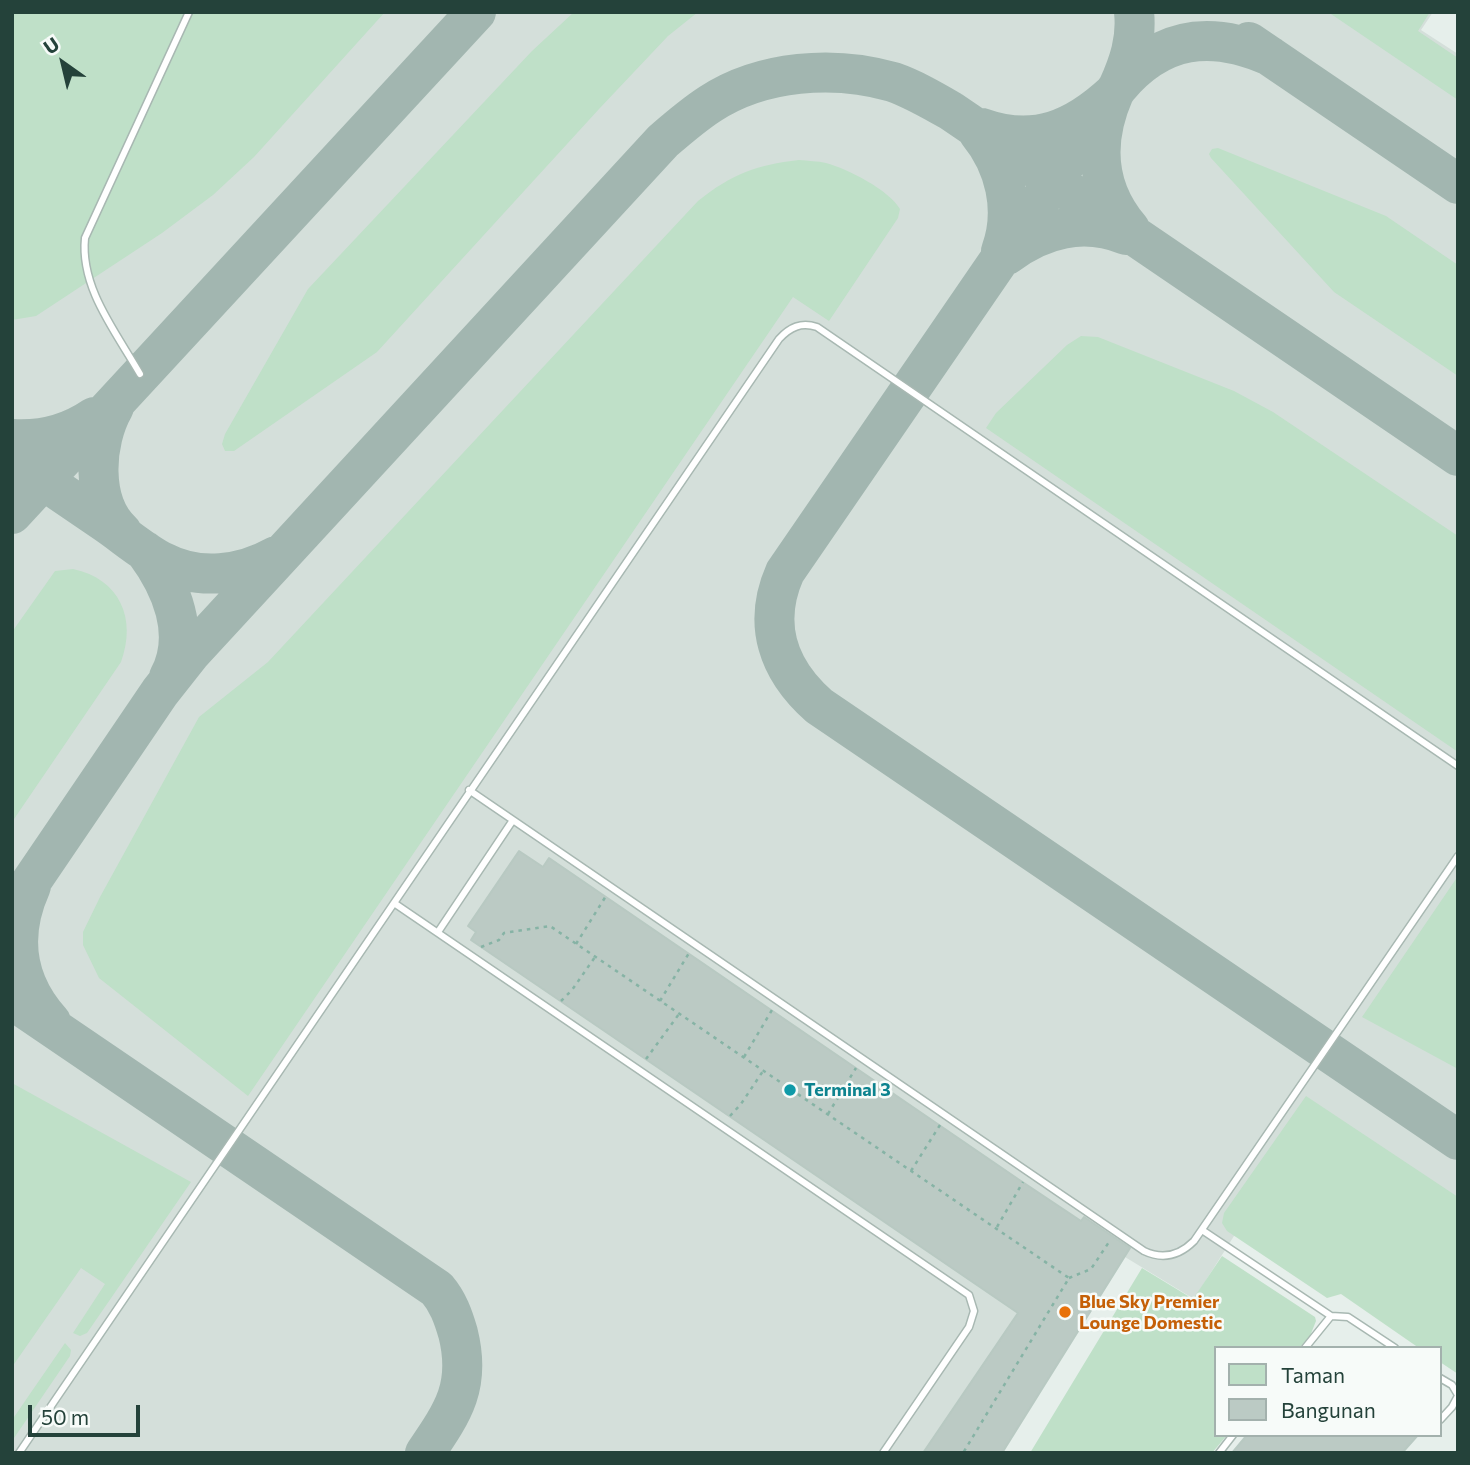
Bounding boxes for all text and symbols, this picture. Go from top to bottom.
north arrow [28,28,98,98]
text: U [39,32,63,59]
place label: Terminal 3 [804,1079,891,1101]
marker: Terminal 3 [782,1082,798,1098]
place label: Blue Sky Premier Lounge Domestic [1079,1291,1222,1334]
marker: Blue Sky Premier Lounge Domestic [1057,1304,1073,1320]
legend [1214,1346,1442,1437]
text: Taman [1281,1362,1345,1387]
scale bar [32,1392,144,1436]
text: Bangunan [1281,1397,1376,1422]
text: 50 m [41,1404,89,1429]

